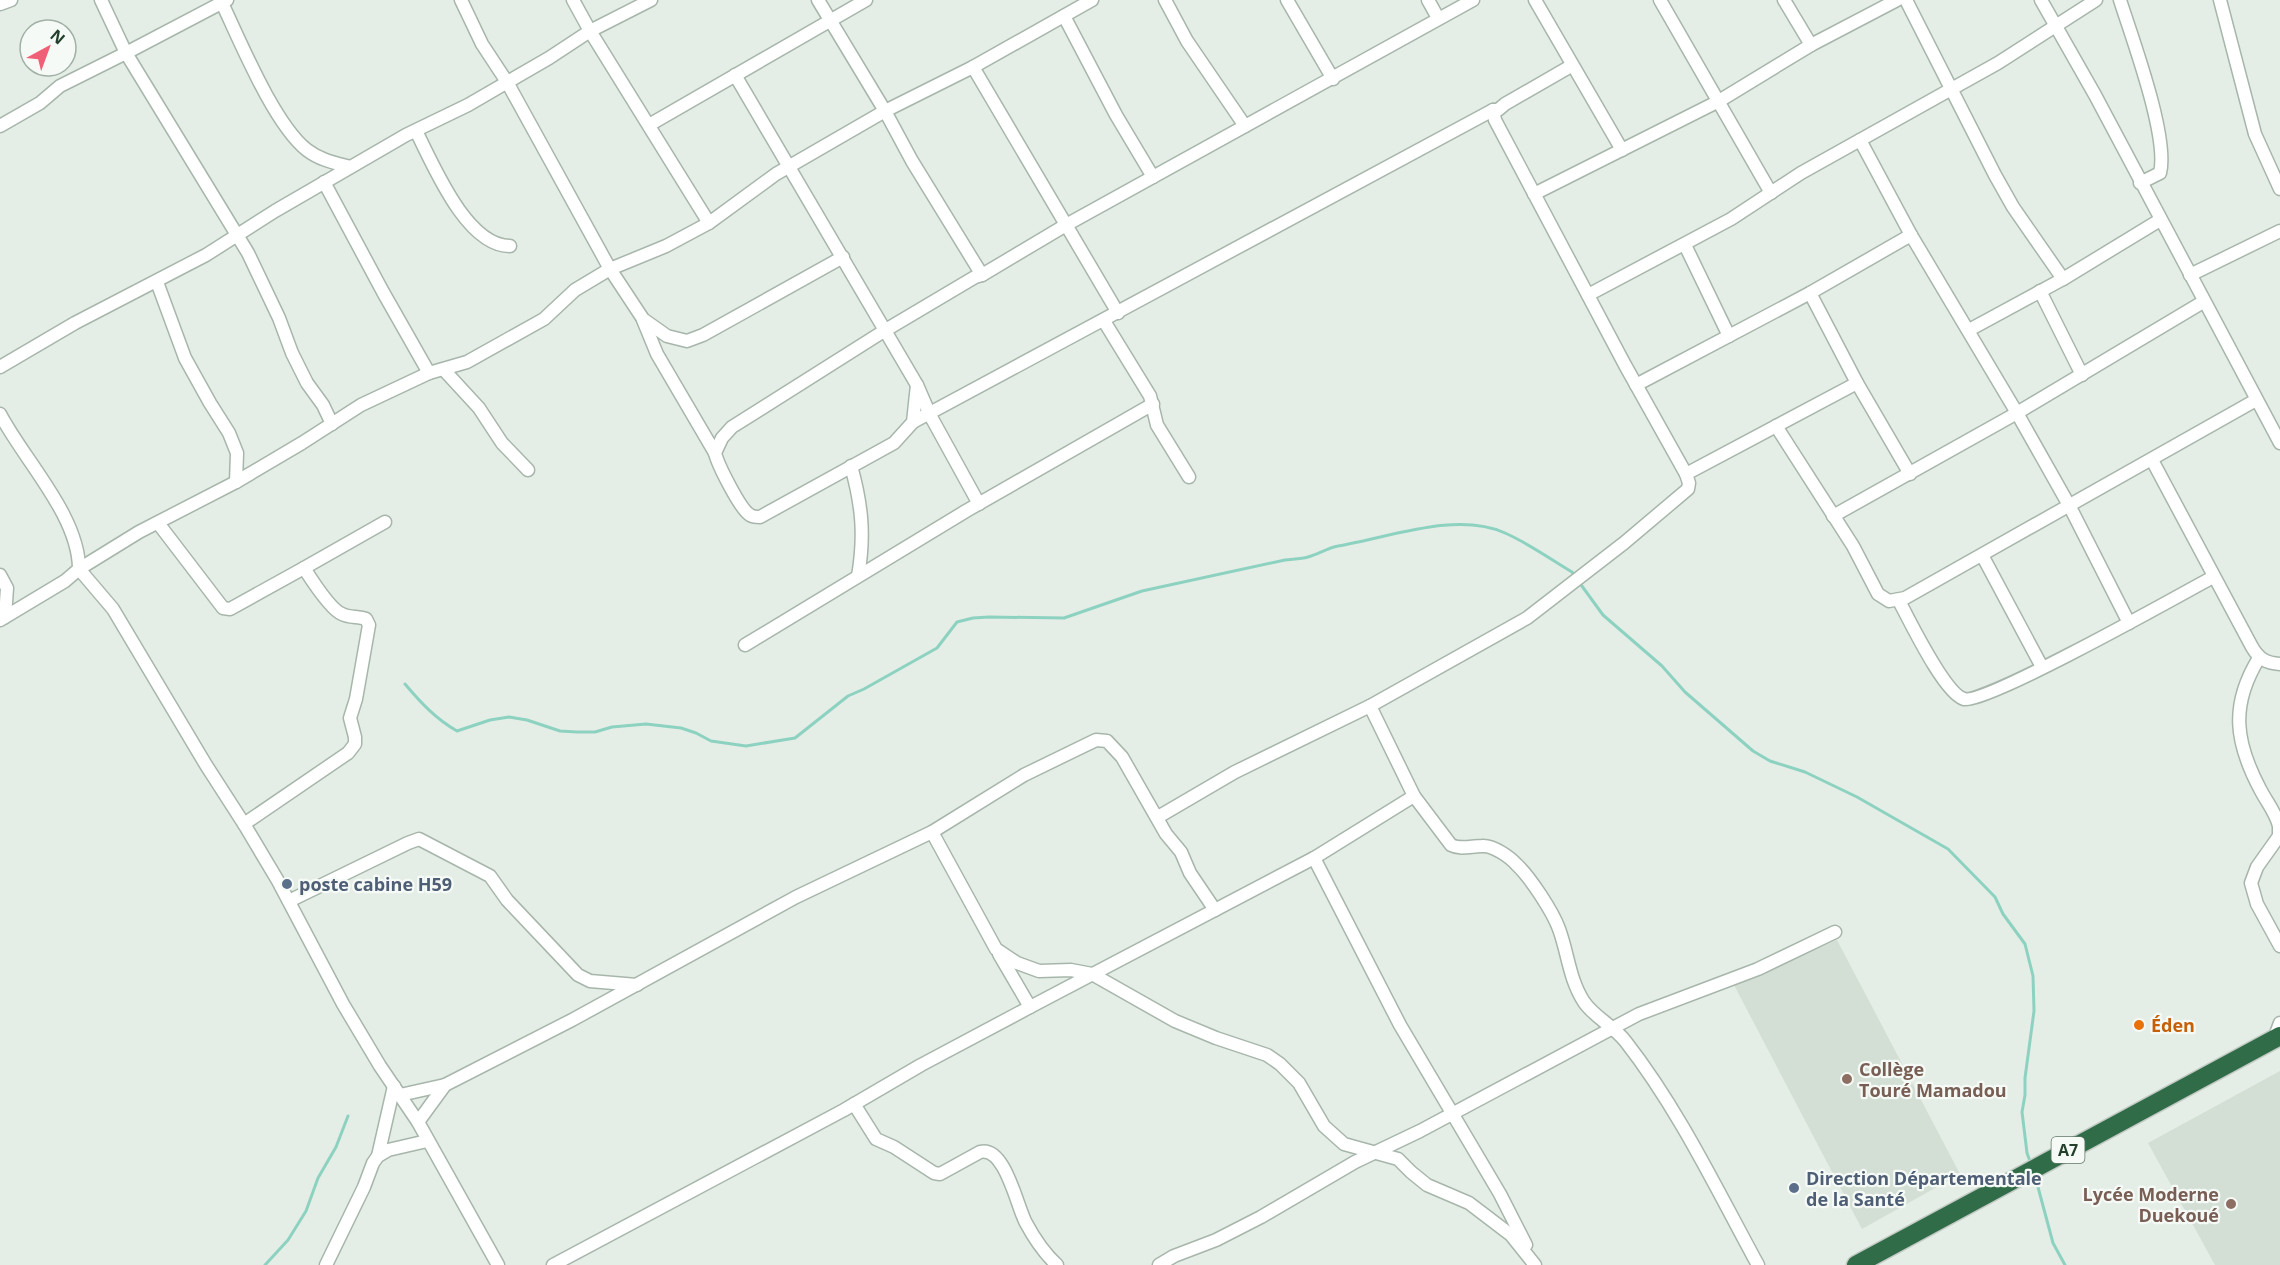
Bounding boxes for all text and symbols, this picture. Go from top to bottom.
north arrow [18,18,78,78]
text: N [46,24,70,49]
place label: poste cabine H59 [299,872,452,896]
marker: poste cabine H59 [280,877,294,891]
place label: Éden [2151,1013,2195,1037]
marker: Éden [2132,1018,2146,1032]
place label: Collège Touré Mamadou [1859,1057,2007,1102]
marker: Collège Touré Mamadou [1840,1072,1854,1086]
road number: A7 [2052,1137,2084,1163]
place label: Direction Départementale de la Santé [1806,1166,2042,1211]
marker: Direction Départementale de la Santé [1787,1181,1801,1195]
place label: Lycée Moderne Duekoué [2083,1182,2219,1227]
marker: Lycée Moderne Duekoué [2224,1197,2238,1211]

